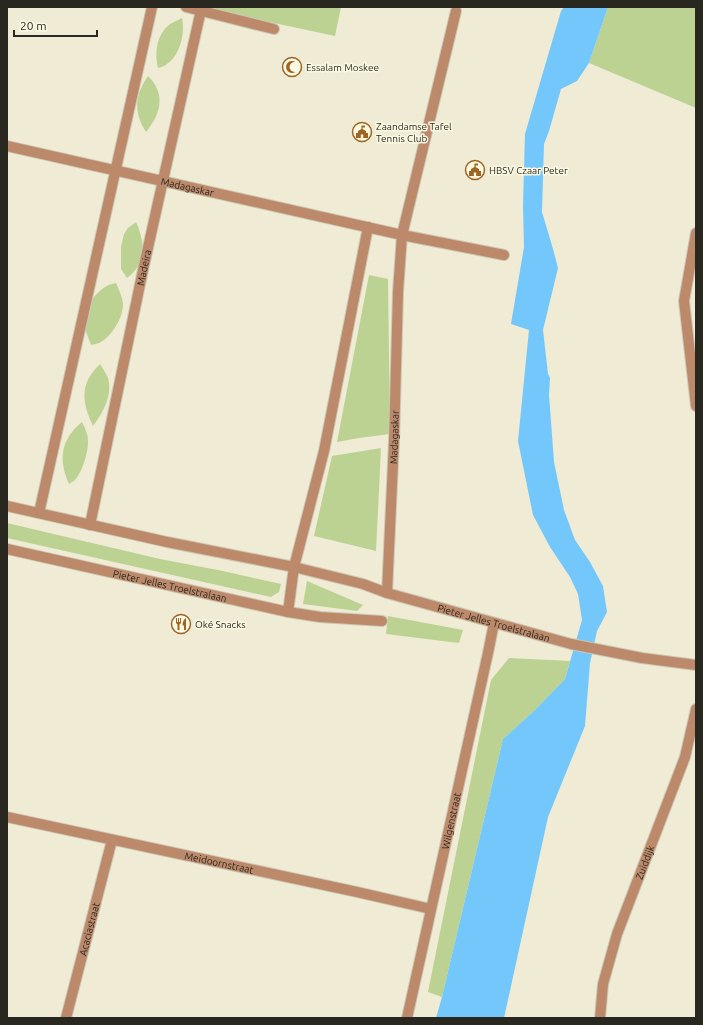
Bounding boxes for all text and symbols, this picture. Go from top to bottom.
scale bar [14,12,97,38]
text: 20 m [20,19,47,32]
mosque icon: Essalam Moskee [281,56,303,78]
place label: Essalam Moskee [306,62,379,73]
public building icon: Zaandamse Tafel Tennis Club [351,121,373,143]
place label: Zaandamse Tafel Tennis Club [376,121,452,144]
public building icon: HBSV Czaar Peter [464,159,486,181]
place label: HBSV Czaar Peter [489,165,568,176]
street label: Madagaskar [160,175,215,198]
street label: Madeira [134,248,153,287]
street label: Madagaskar [387,410,400,464]
street label: Pieter Jelles Troelstralaan [112,567,228,604]
street label: Pieter Jelles Troelstralaan [436,602,551,643]
restaurant icon: Oké Snacks [170,613,192,635]
place label: Oké Snacks [195,619,246,630]
street label: Wilgenstraat [439,791,462,850]
street label: Zuiddijk [633,844,656,881]
street label: Meidoornstraat [184,850,255,875]
street label: Acaciastraat [77,901,101,957]

